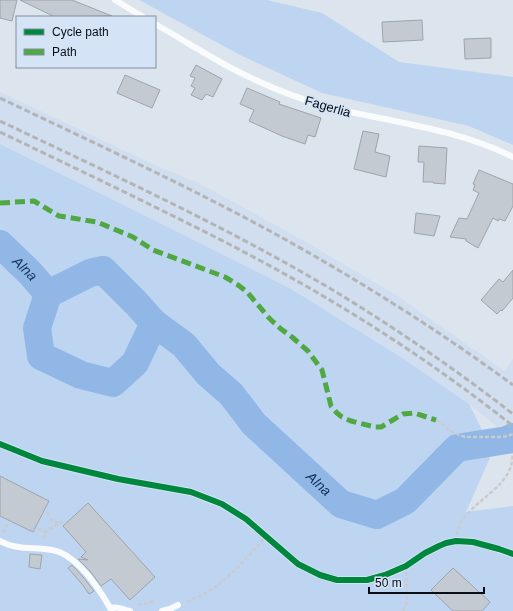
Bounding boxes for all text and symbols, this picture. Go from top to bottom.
legend [16,16,156,68]
text: Cycle path [52,25,109,39]
text: Path [52,45,77,59]
street label: Fagerlia [303,93,353,120]
water label: Alna [9,252,41,284]
water label: Alna [302,468,335,499]
scale bar [369,569,484,595]
text: 50 m [375,576,402,590]

